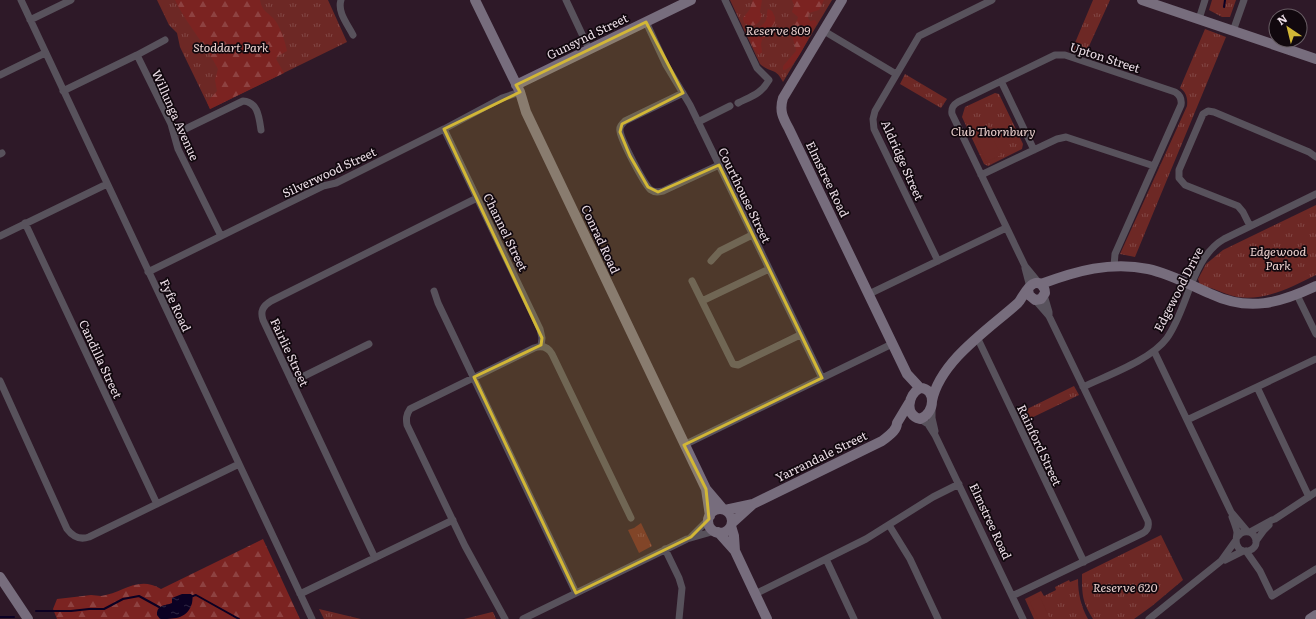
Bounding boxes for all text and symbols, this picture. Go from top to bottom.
street label: Gunsynd Street [543,8,631,64]
north arrow [1268,8,1308,48]
text: N [1273,10,1290,28]
park label: Reserve 809 [746,21,811,39]
street label: Upton Street [1067,37,1143,77]
park label: Stoddart Park [193,38,269,56]
street label: Willunga Avenue [148,67,204,163]
street label: Aldridge Street [877,117,929,203]
park label: Club Thornbury [951,122,1035,140]
street label: Elmstree Road [802,138,854,221]
street label: Silverwood Street [279,142,379,202]
street label: Courthouse Street [714,144,776,246]
street label: Channel Street [479,190,533,274]
street label: Conrad Road [577,202,625,277]
park label: Edgewood Park [1250,242,1306,274]
street label: Edgewood Drive [1149,243,1207,335]
street label: Fyfe Road [156,276,196,335]
street label: Fairlie Street [266,315,314,389]
street label: Candilla Street [75,317,127,401]
street label: Rainford Street [1013,401,1067,489]
street label: Yarrandale Street [772,426,870,486]
street label: Elmstree Road [965,480,1017,563]
park label: Reserve 620 [1093,578,1157,596]

